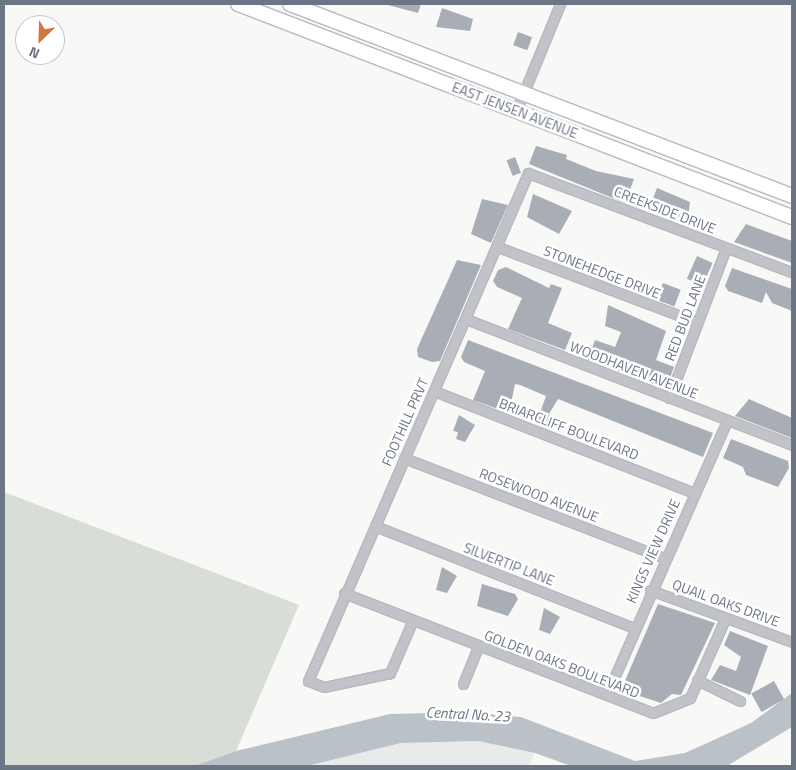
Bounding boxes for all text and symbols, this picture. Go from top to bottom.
north arrow [15,15,65,65]
text: N [25,42,43,65]
street label: EAST JENSEN AVENUE [450,78,580,142]
street label: CREEKSIDE DRIVE [612,183,718,237]
street label: STONEHEDGE DRIVE [541,242,663,302]
street label: RED BUD LANE [661,273,709,363]
street label: WOODHAVEN AVENUE [568,338,700,402]
street label: FOOTHILL PRVT [378,375,432,469]
street label: BRIARCLIFF BOULEVARD [497,395,641,463]
street label: ROSEWOOD AVENUE [477,465,601,525]
street label: KINGS VIEW DRIVE [623,496,683,606]
street label: SILVERTIP LANE [461,539,557,589]
street label: QUAIL OAKS DRIVE [670,576,782,630]
street label: GOLDEN OAKS BOULEVARD [482,627,642,701]
water label: Central No. 23 [425,703,511,725]

